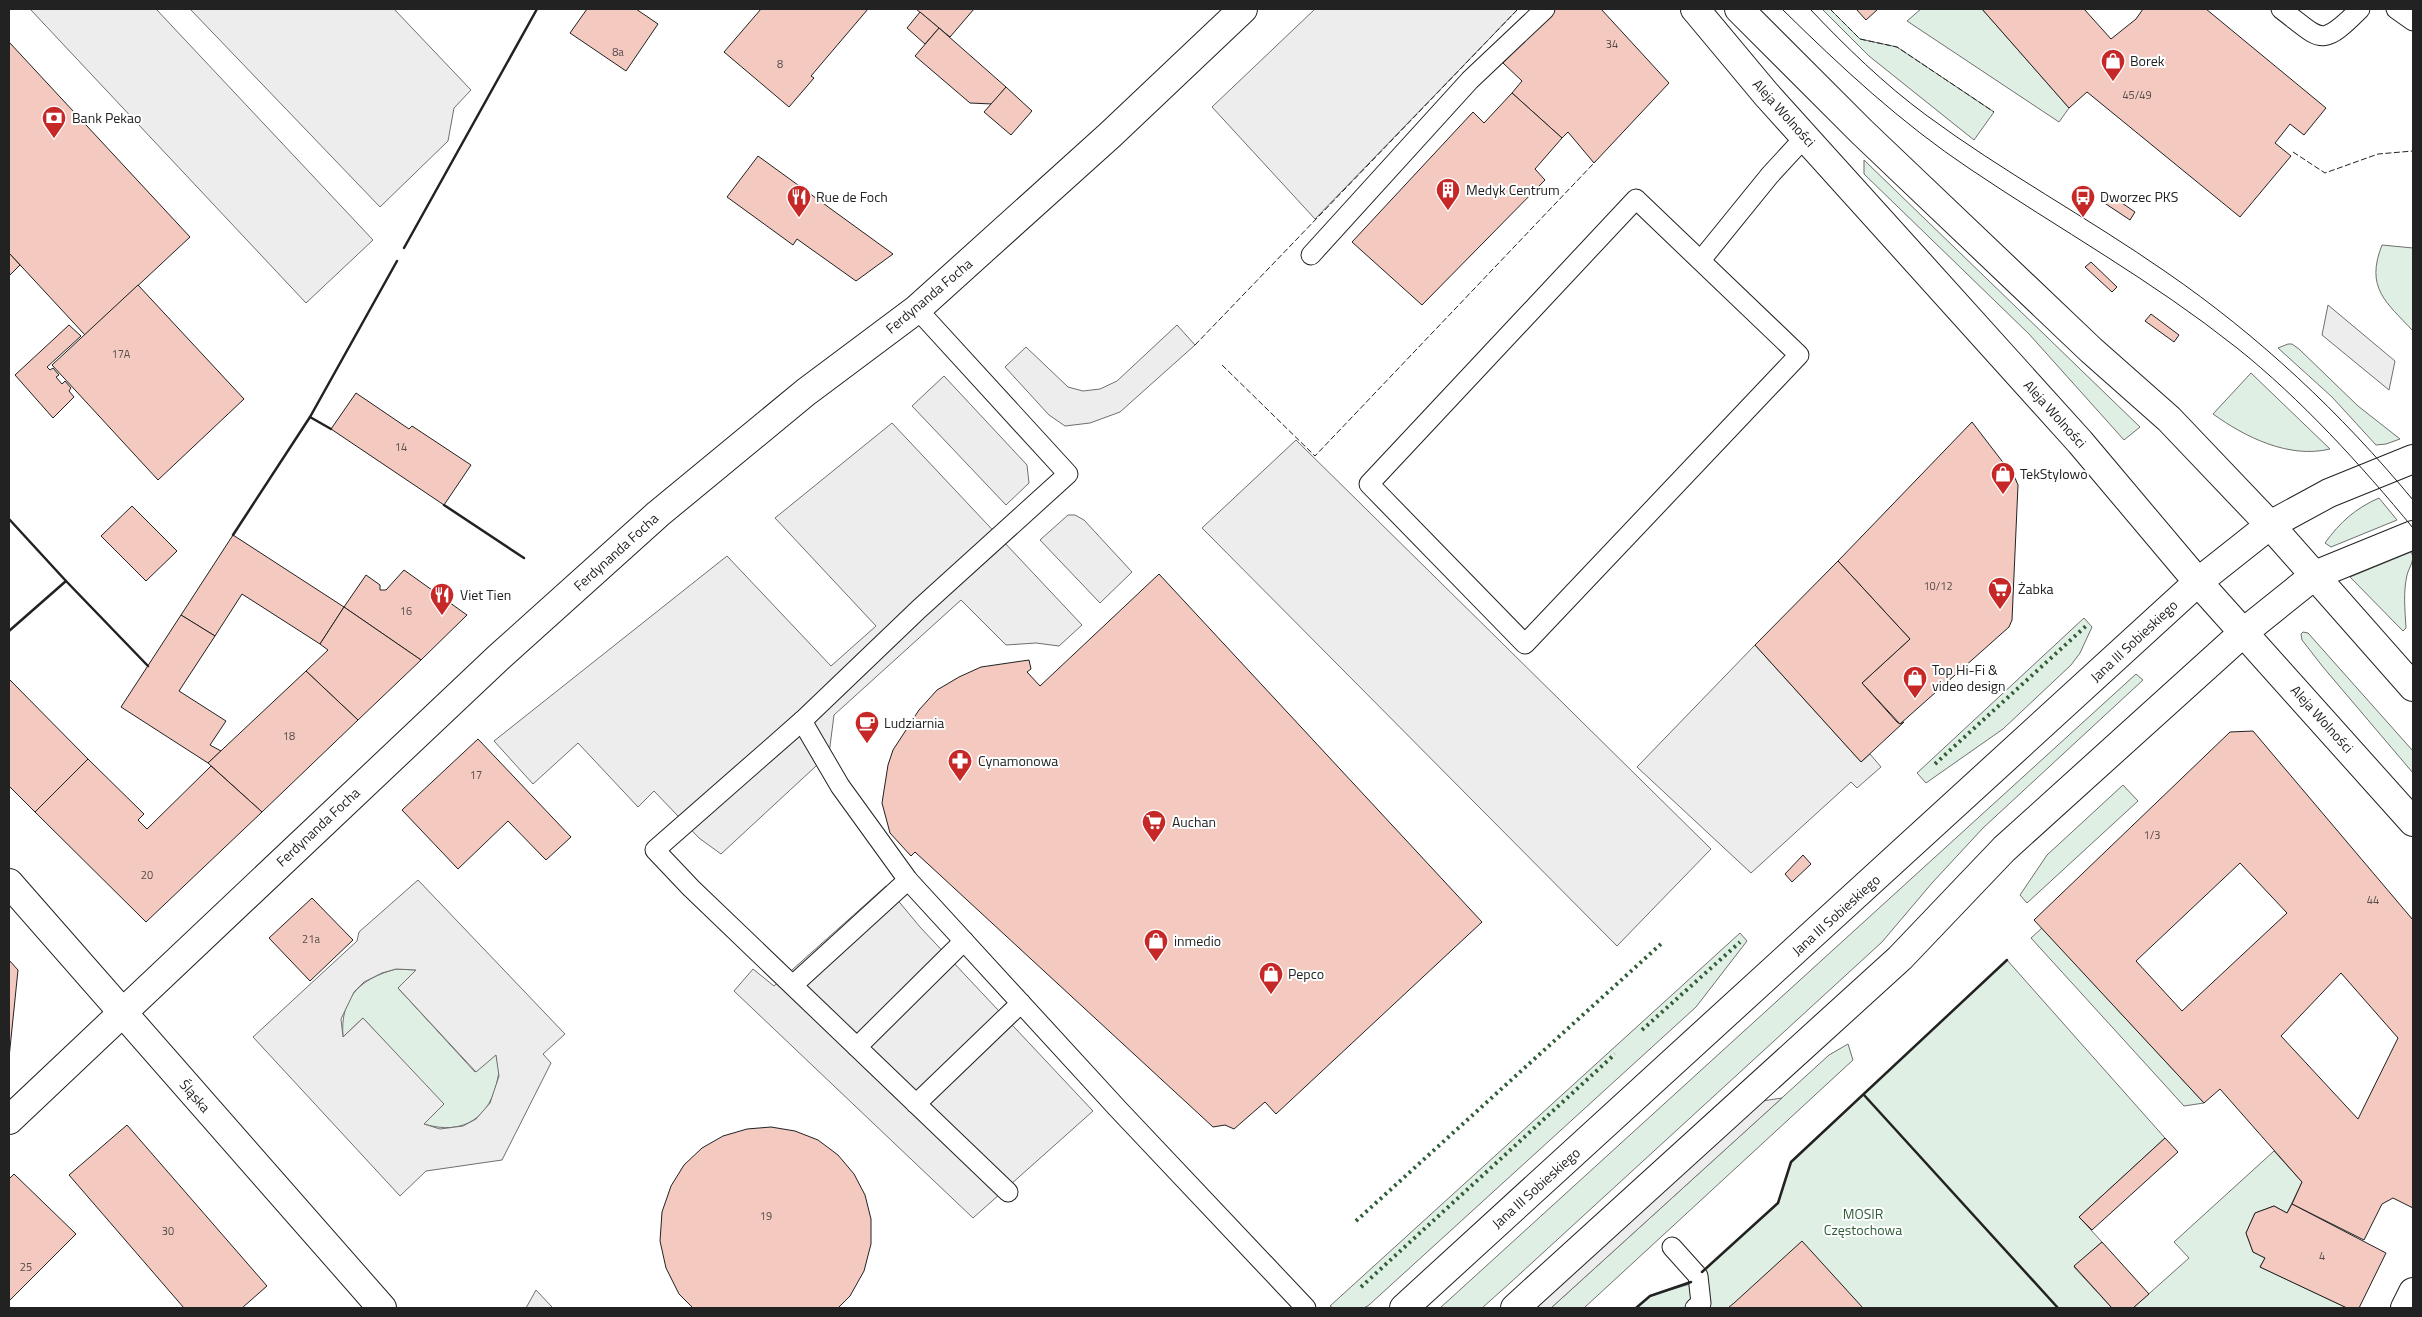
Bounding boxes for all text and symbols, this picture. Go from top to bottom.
house number: 34 [1606,36,1618,52]
house number: 8a [612,44,624,60]
shop icon: Borek [2100,48,2126,82]
place label: Borek [2130,50,2165,71]
house number: 8 [777,56,783,72]
street label: Aleja Wolności [1748,74,1821,151]
house number: 45/49 [2122,87,2152,103]
bank icon: Bank Pekao [41,105,67,139]
place label: Bank Pekao [72,107,141,128]
building icon: Medyk Centrum [1435,177,1461,211]
place label: Medyk Centrum [1466,179,1560,200]
restaurant icon: Rue de Foch [786,184,812,218]
bus stop icon: Dworzec PKS [2070,184,2096,218]
place label: Rue de Foch [816,186,888,207]
place label: Dworzec PKS [2100,186,2178,207]
street label: Ferdynanda Focha [881,253,977,338]
house number: 17A [112,346,131,362]
street label: Aleja Wolności [2019,375,2092,452]
house number: 14 [395,439,407,455]
shop icon: TekStylowo [1990,461,2016,495]
place label: TekStylowo [2020,463,2088,484]
street label: Ferdynanda Focha [569,508,663,595]
supermarket icon: Żabka [1987,576,2013,610]
house number: 10/12 [1923,578,1953,594]
place label: Żabka [2018,578,2054,599]
restaurant icon: Viet Tien [429,582,455,616]
place label: Viet Tien [460,584,511,605]
street label: Jana III Sobieskiego [2085,595,2182,687]
house number: 16 [400,603,412,619]
place label: Top Hi-Fi & video design [1932,659,2006,696]
shop icon: Top Hi-Fi & video design [1902,665,1928,699]
street label: Aleja Wolności [2286,680,2359,757]
cafe icon: Ludziarnia [854,710,880,744]
place label: Ludziarnia [884,712,944,733]
house number: 18 [283,728,295,744]
pharmacy icon: Cynamonowa [947,748,973,782]
place label: Cynamonowa [978,750,1058,771]
house number: 17 [470,767,482,783]
street label: Ferdynanda Focha [271,782,364,871]
supermarket icon: Auchan [1141,809,1167,843]
place label: Auchan [1172,811,1216,832]
house number: 1/3 [2144,827,2160,843]
house number: 20 [141,867,153,883]
street label: Jana III Sobieskiego [1787,869,1884,960]
house number: 44 [2367,892,2379,908]
shop icon: inmedio [1143,928,1169,962]
place label: inmedio [1174,930,1221,951]
house number: 21a [302,931,320,947]
shop icon: Pepco [1258,961,1284,995]
place label: Pepco [1288,963,1324,984]
street label: Śląska [175,1074,216,1117]
street label: Jana III Sobieskiego [1487,1142,1584,1233]
park label: MOSIR Częstochowa [1824,1203,1902,1240]
house number: 19 [760,1208,772,1224]
house number: 30 [162,1223,174,1239]
house number: 4 [2319,1248,2325,1264]
house number: 25 [20,1259,32,1275]

